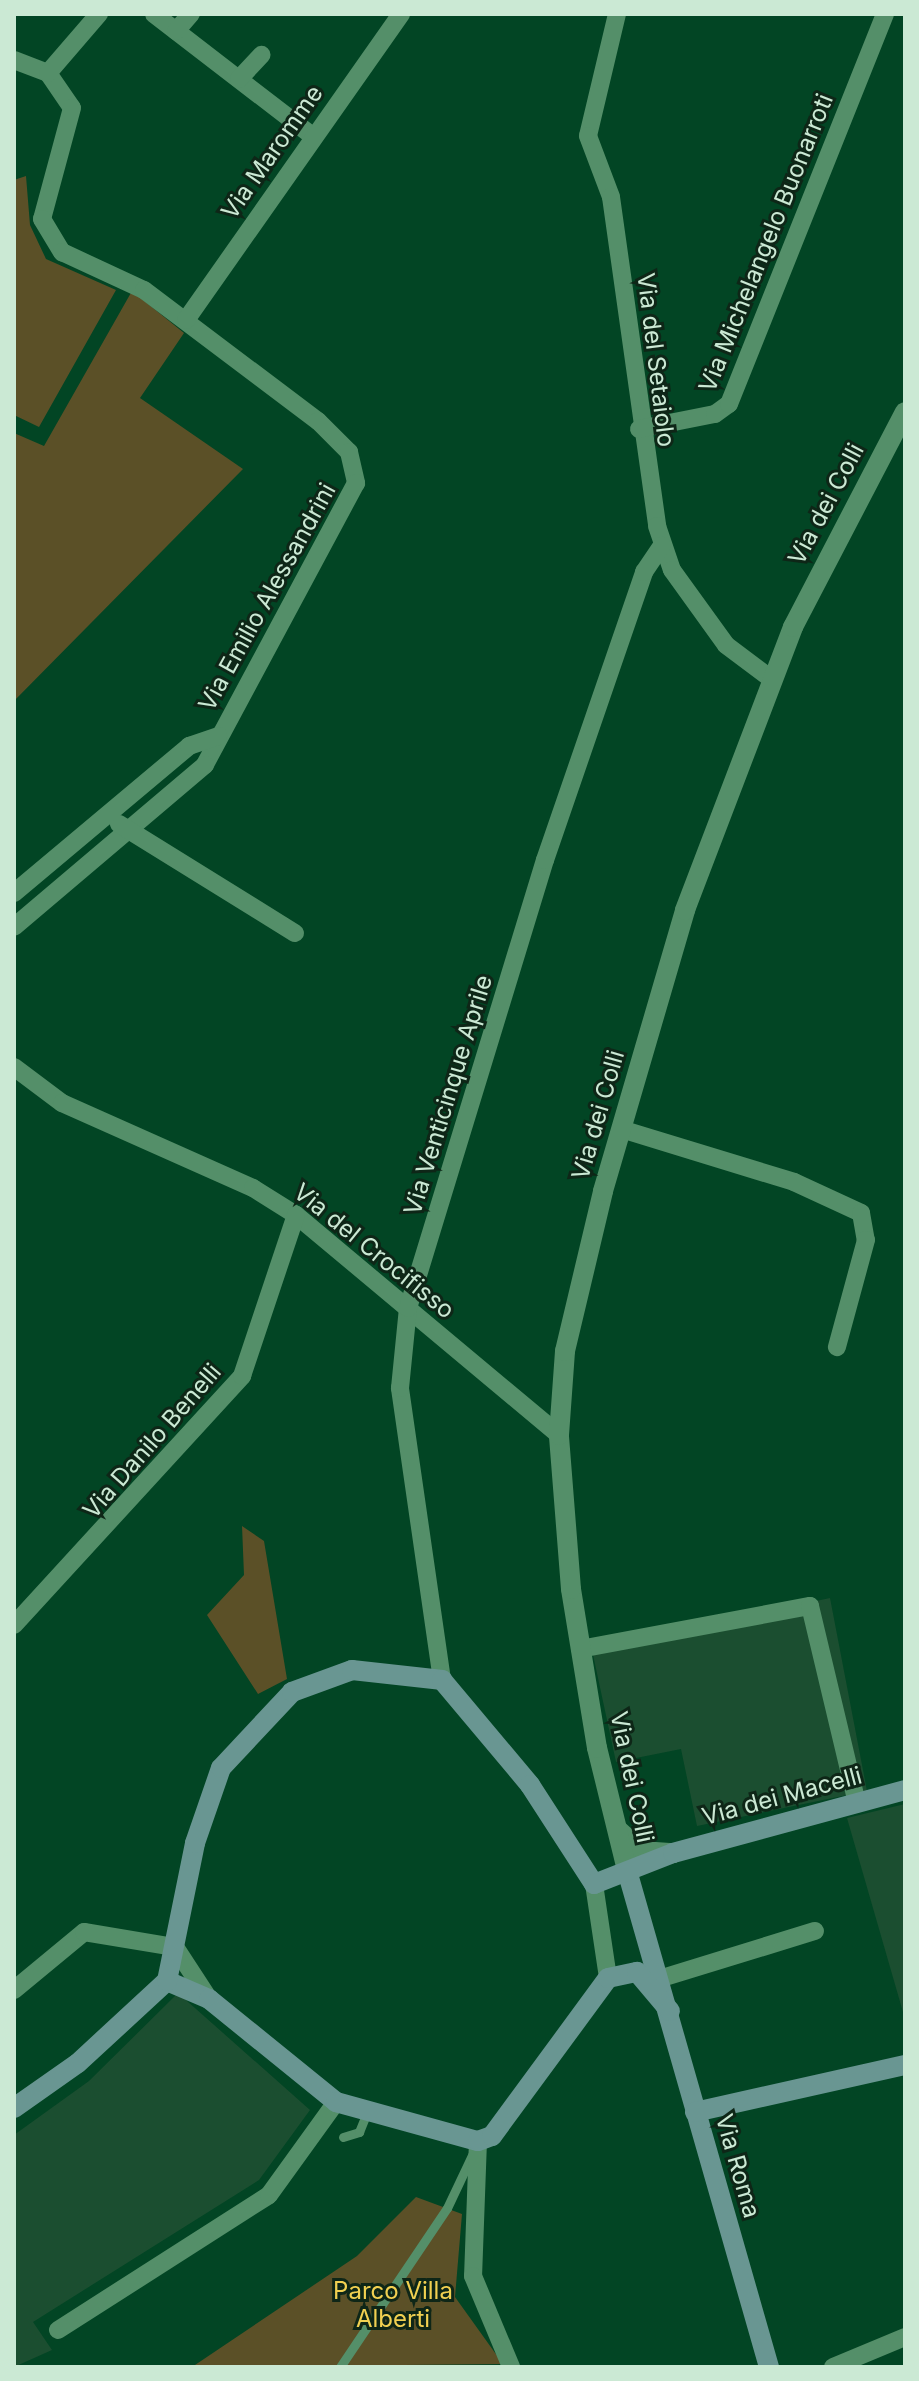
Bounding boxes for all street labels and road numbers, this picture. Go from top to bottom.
street label: Via Maromme [215,80,329,224]
street label: Via Michelangelo Buonarroti [693,90,839,396]
street label: Via del Setaiolo [631,271,681,449]
street label: Via dei Colli [782,438,870,570]
street label: Via Emilio Alessandrini [192,478,342,716]
street label: Via Venticinque Aprile [398,972,498,1218]
street label: Via dei Colli [566,1047,630,1183]
street label: Via del Crocifisso [288,1177,460,1325]
street label: Via Danilo Benelli [77,1358,227,1524]
street label: Via dei Colli [604,1709,660,1845]
street label: Via dei Macelli [699,1761,865,1831]
street label: Via Roma [709,2111,767,2221]

